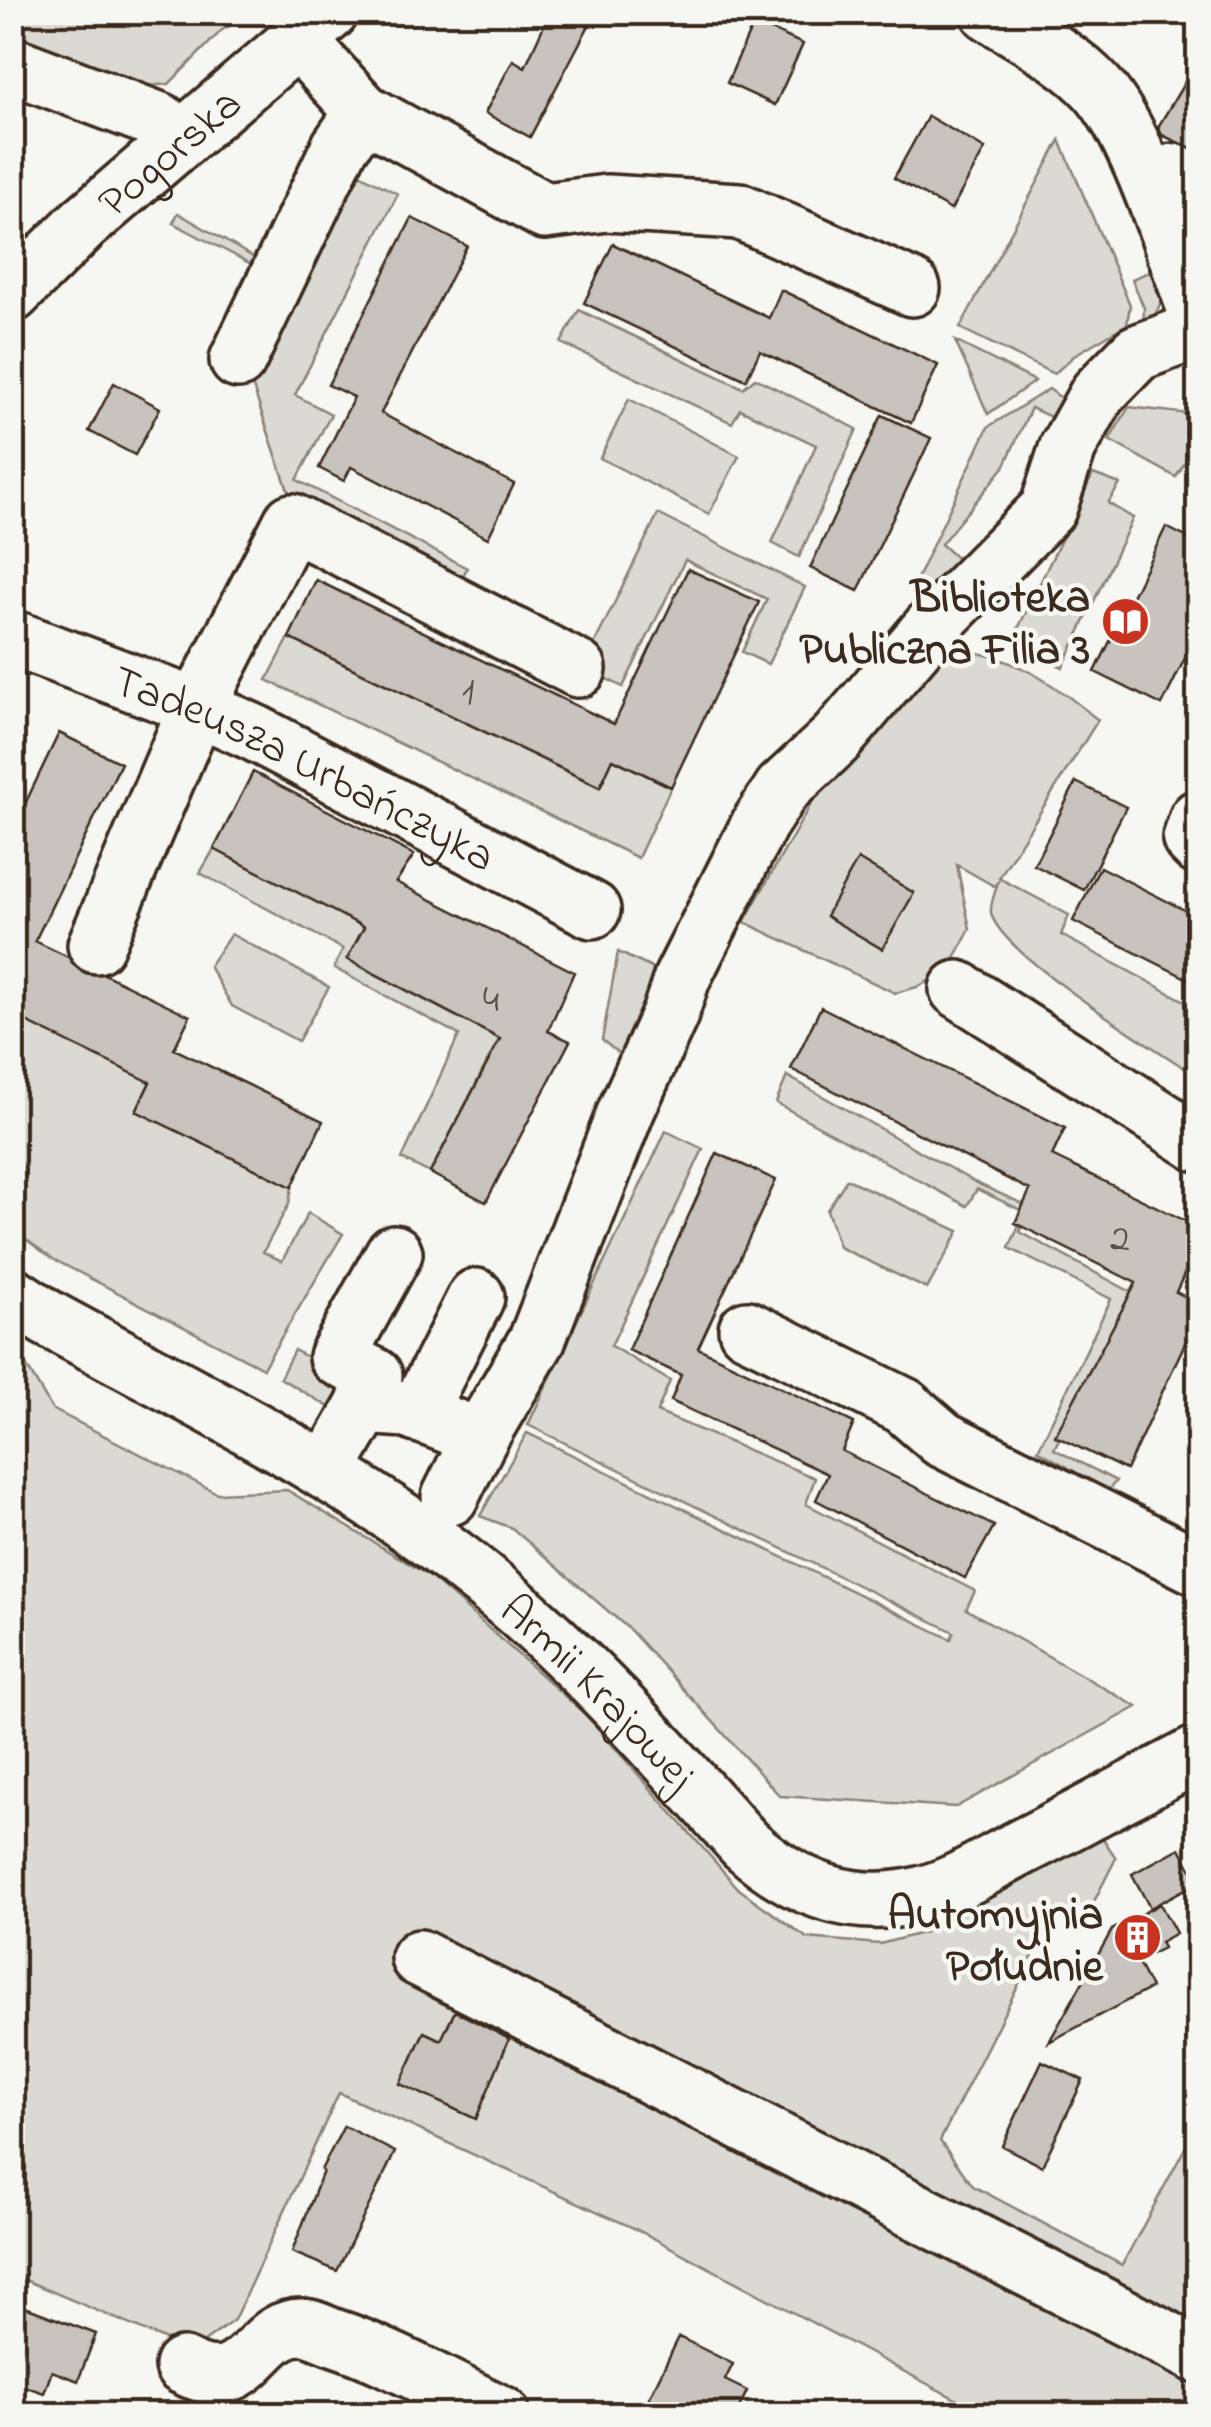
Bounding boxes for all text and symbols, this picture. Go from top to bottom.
street label: Pogorska [85,74,258,235]
place label: Biblioteka Publiczna Filia 3 [799,567,1090,685]
library icon: Biblioteka Publiczna Filia 3 [1099,595,1151,647]
street label: Tadeusza Urbańczyka [102,650,506,892]
house number: 1 [462,664,474,723]
house number: 4 [483,972,499,1031]
house number: 2 [1110,1211,1130,1270]
street label: Armii Krajowej [483,1580,710,1808]
place label: Automyjnia Południe [888,1884,1105,2002]
building icon: Automyjnia Południe [1112,1912,1164,1964]

